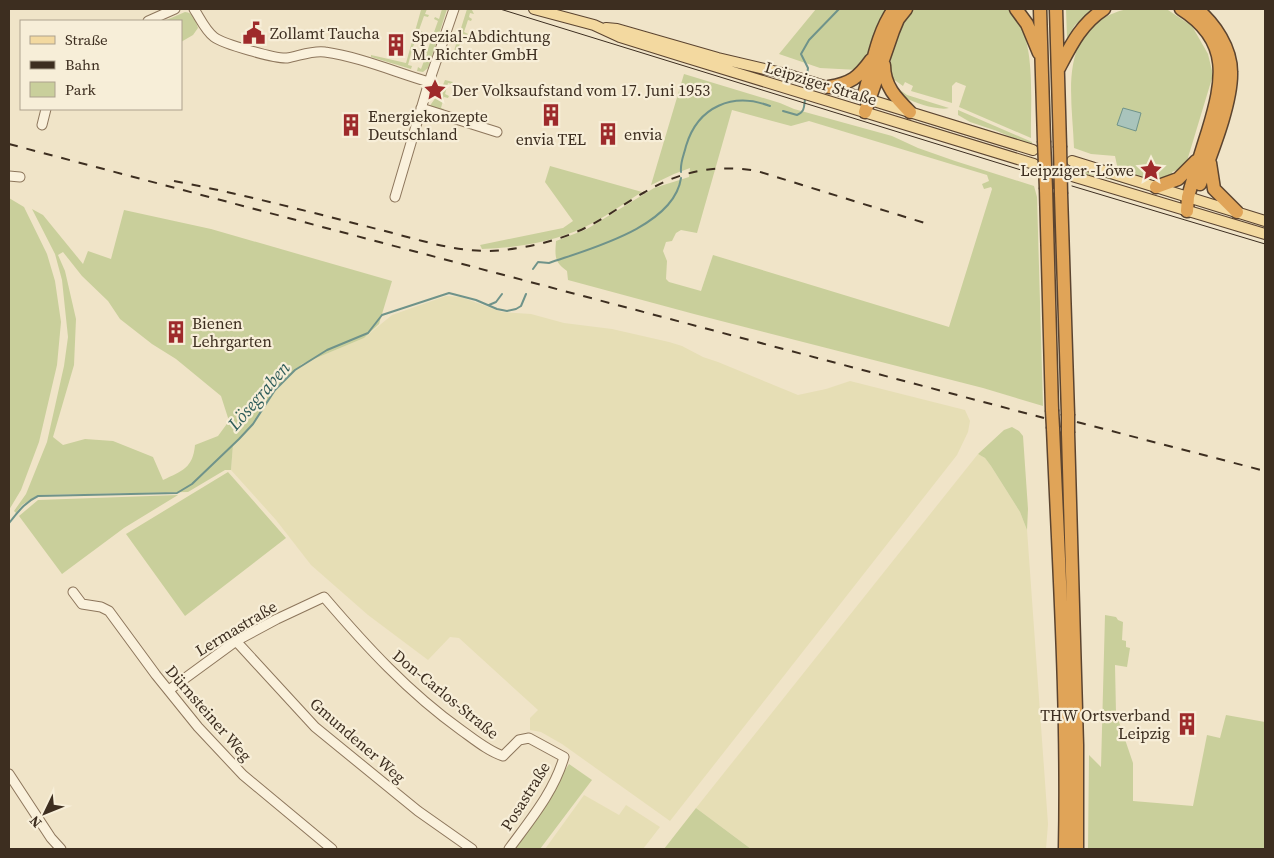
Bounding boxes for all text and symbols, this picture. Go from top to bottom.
legend [20,20,182,110]
public building icon: Zollamt Taucha [241,20,267,46]
place label: Zollamt Taucha [270,22,380,44]
place label: Spezial-Abdichtung M. Richter GmbH [412,25,550,65]
text: Straße [65,29,108,50]
building icon: Spezial-Abdichtung M. Richter GmbH [383,32,409,58]
text: Bahn [65,54,100,75]
street label: Leipziger Straße [762,56,880,110]
place icon: Der Volksaufstand vom 17. Juni 1953 [422,77,448,103]
text: Park [65,79,97,100]
place label: Der Volksaufstand vom 17. Juni 1953 [452,79,710,101]
building icon: envia TEL [538,102,564,128]
place label: Energiekonzepte Deutschland [368,105,488,145]
building icon: Energiekonzepte Deutschland [338,112,364,138]
building icon: envia [595,121,621,147]
place label: envia [624,123,663,145]
place label: envia TEL [516,128,586,150]
place icon: Leipziger -Löwe [1138,157,1164,183]
place label: Leipziger -Löwe [1020,159,1134,181]
place label: Bienen Lehrgarten [192,312,272,352]
building icon: Bienen Lehrgarten [163,319,189,345]
water label: Lösegraben [221,356,296,436]
street label: Lermastraße [191,595,281,661]
street label: Don-Carlos-Straße [388,644,504,744]
street label: Dürnsteiner Weg [161,660,257,766]
street label: Gmundener Weg [305,692,411,788]
place label: THW Ortsverband Leipzig [1040,704,1170,744]
building icon: THW Ortsverband Leipzig [1174,711,1200,737]
street label: Posastraße [495,757,555,835]
north arrow [20,788,70,838]
text: N [25,811,46,832]

